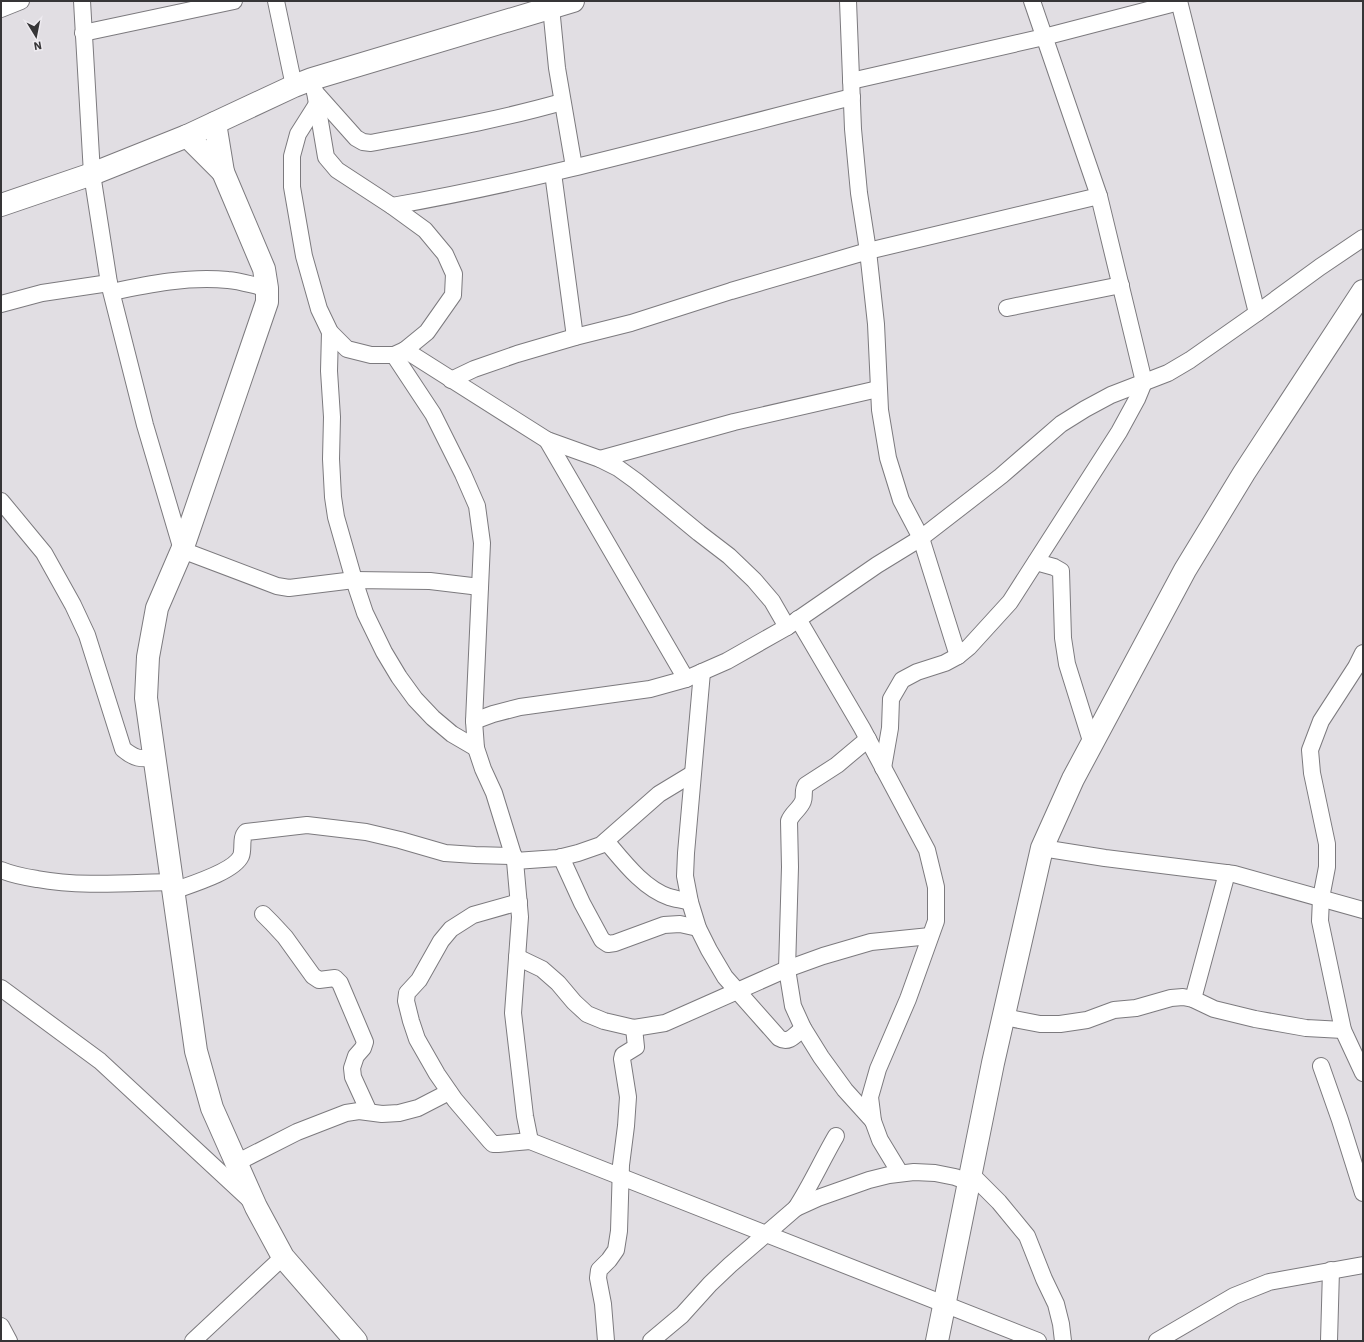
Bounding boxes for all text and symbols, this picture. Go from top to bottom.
north arrow [16,16,56,56]
text: N [33,38,43,53]

